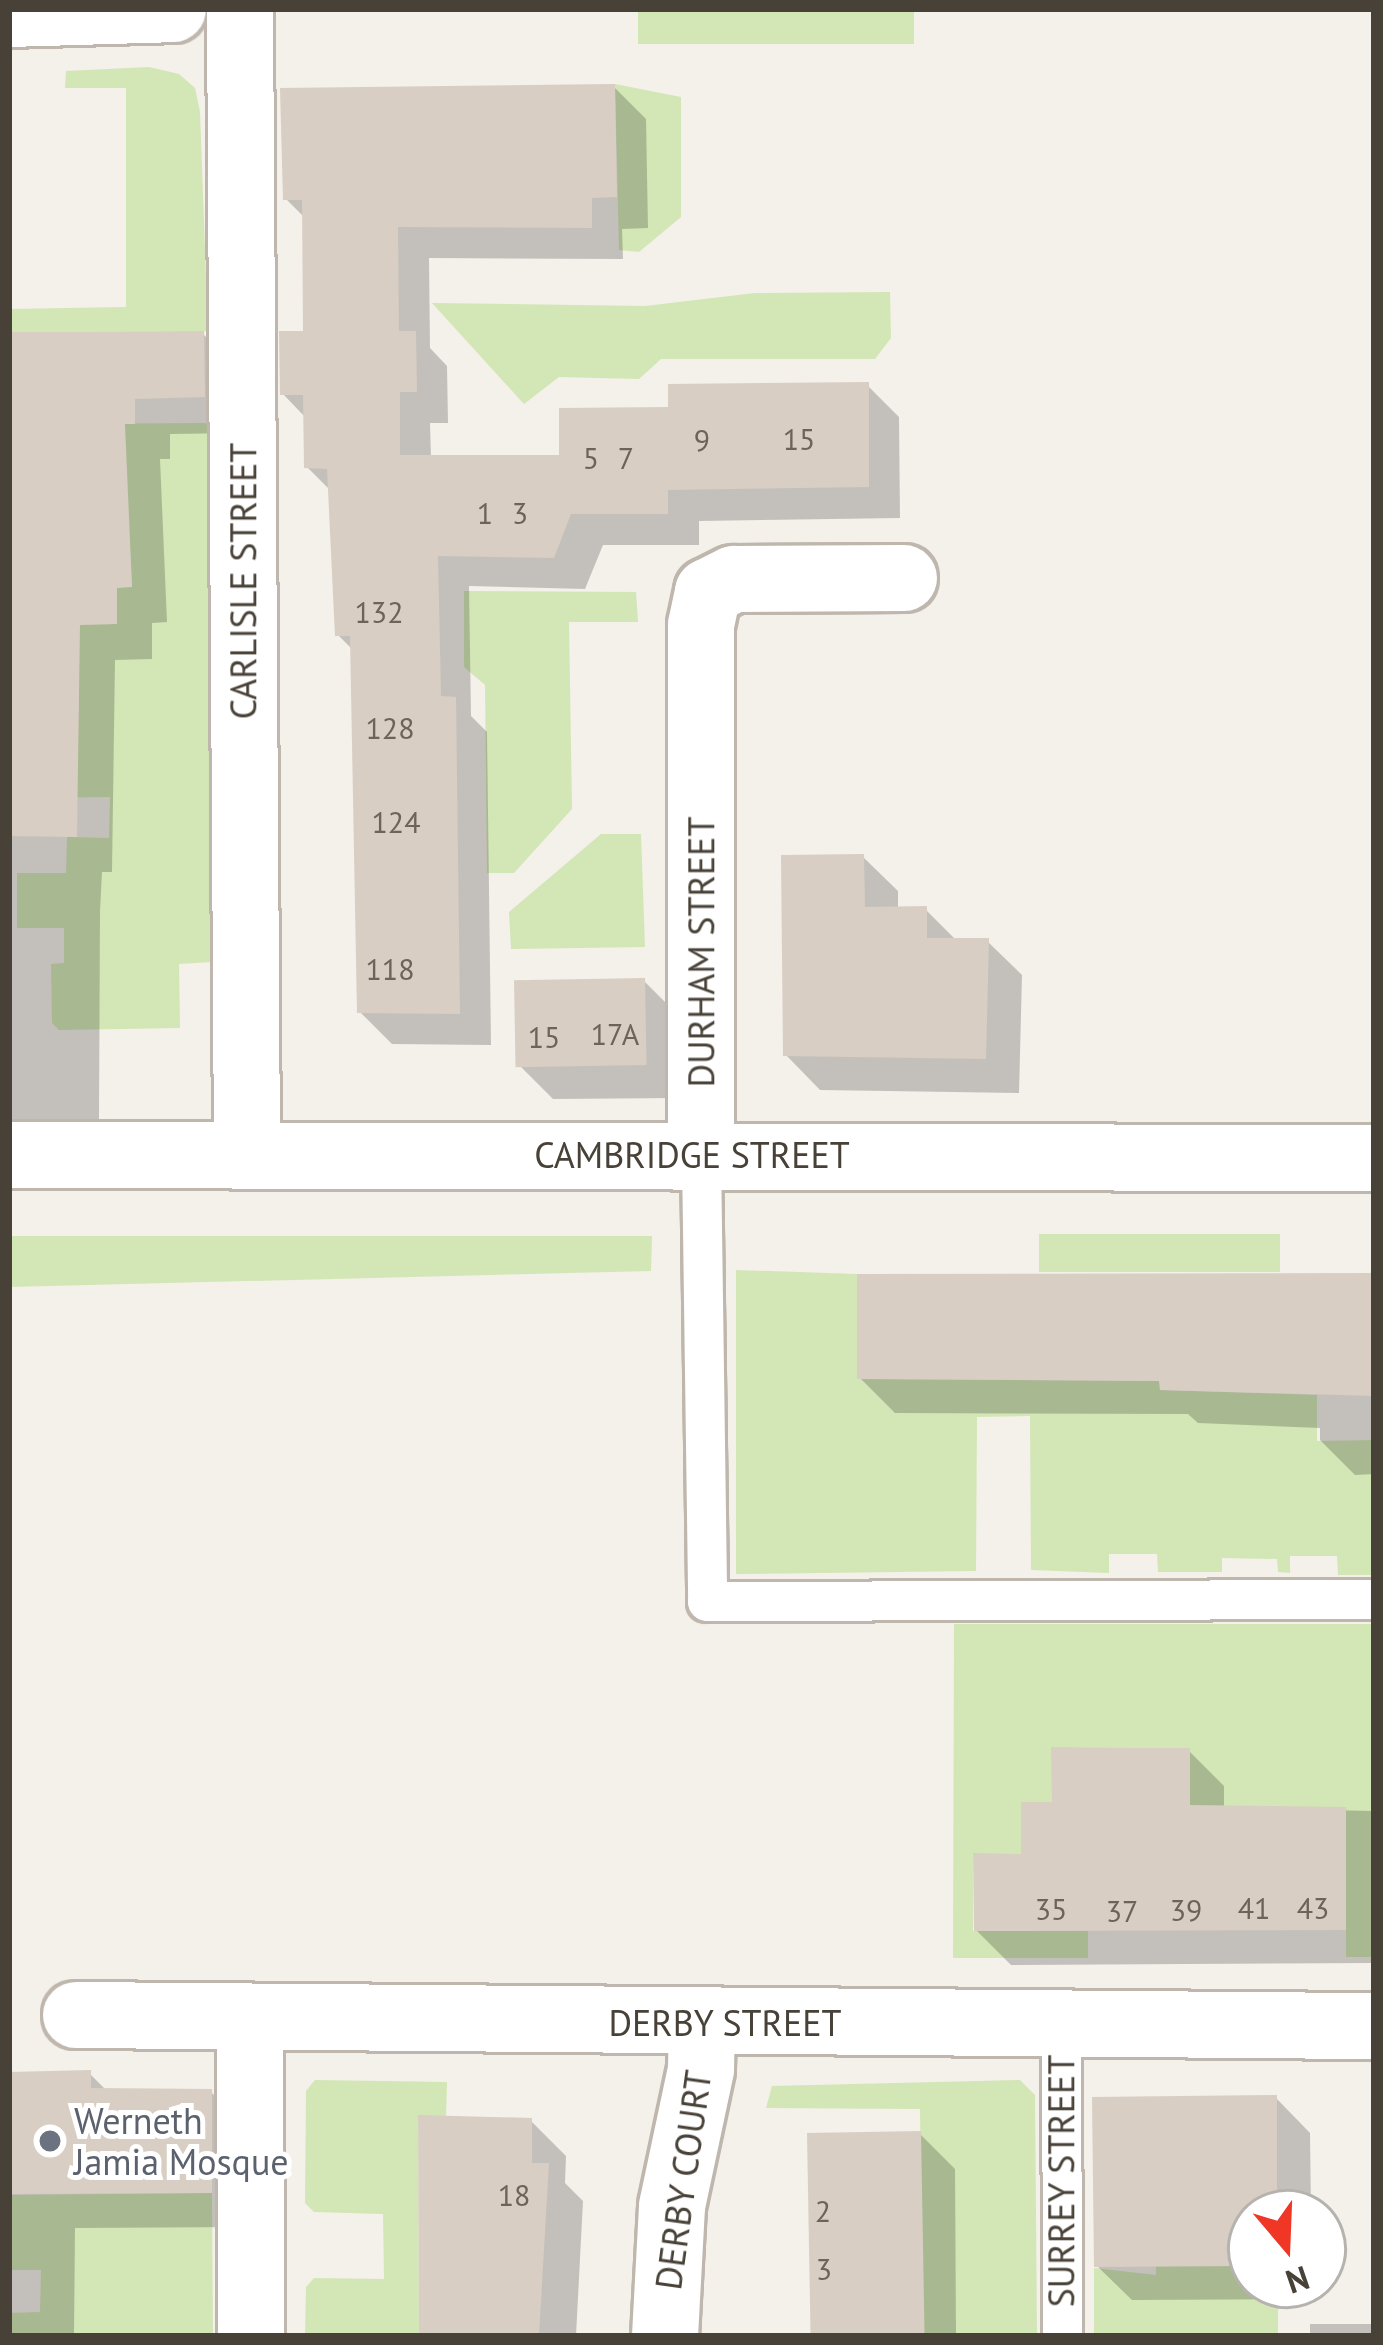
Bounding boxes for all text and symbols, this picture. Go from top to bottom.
house number: 15 [783,421,815,457]
house number: 9 [694,422,710,458]
house number: 5 [583,440,599,476]
house number: 7 [618,440,634,476]
street label: CARLISLE STREET [221,443,265,719]
house number: 1 [477,495,493,531]
house number: 3 [512,495,528,531]
house number: 132 [354,594,404,630]
house number: 128 [365,710,415,746]
house number: 124 [371,804,421,840]
street label: DURHAM STREET [679,817,723,1087]
house number: 118 [365,951,415,987]
house number: 17A [591,1016,639,1052]
house number: 15 [528,1019,560,1055]
street label: CAMBRIDGE STREET [534,1133,850,1177]
house number: 41 [1238,1890,1270,1926]
house number: 43 [1297,1890,1329,1926]
house number: 35 [1035,1891,1067,1927]
house number: 39 [1170,1892,1202,1928]
house number: 37 [1106,1893,1138,1929]
street label: DERBY STREET [608,2001,842,2045]
street label: SURREY STREET [1039,2054,1083,2308]
street label: DERBY COURT [646,2067,720,2293]
place label: Werneth Jamia Mosque [74,2098,289,2183]
marker: Werneth Jamia Mosque [37,2128,63,2154]
house number: 18 [498,2177,530,2213]
north arrow [1227,2189,1347,2309]
house number: 2 [815,2193,831,2229]
house number: 3 [816,2251,832,2287]
text: N [1281,2257,1315,2305]

